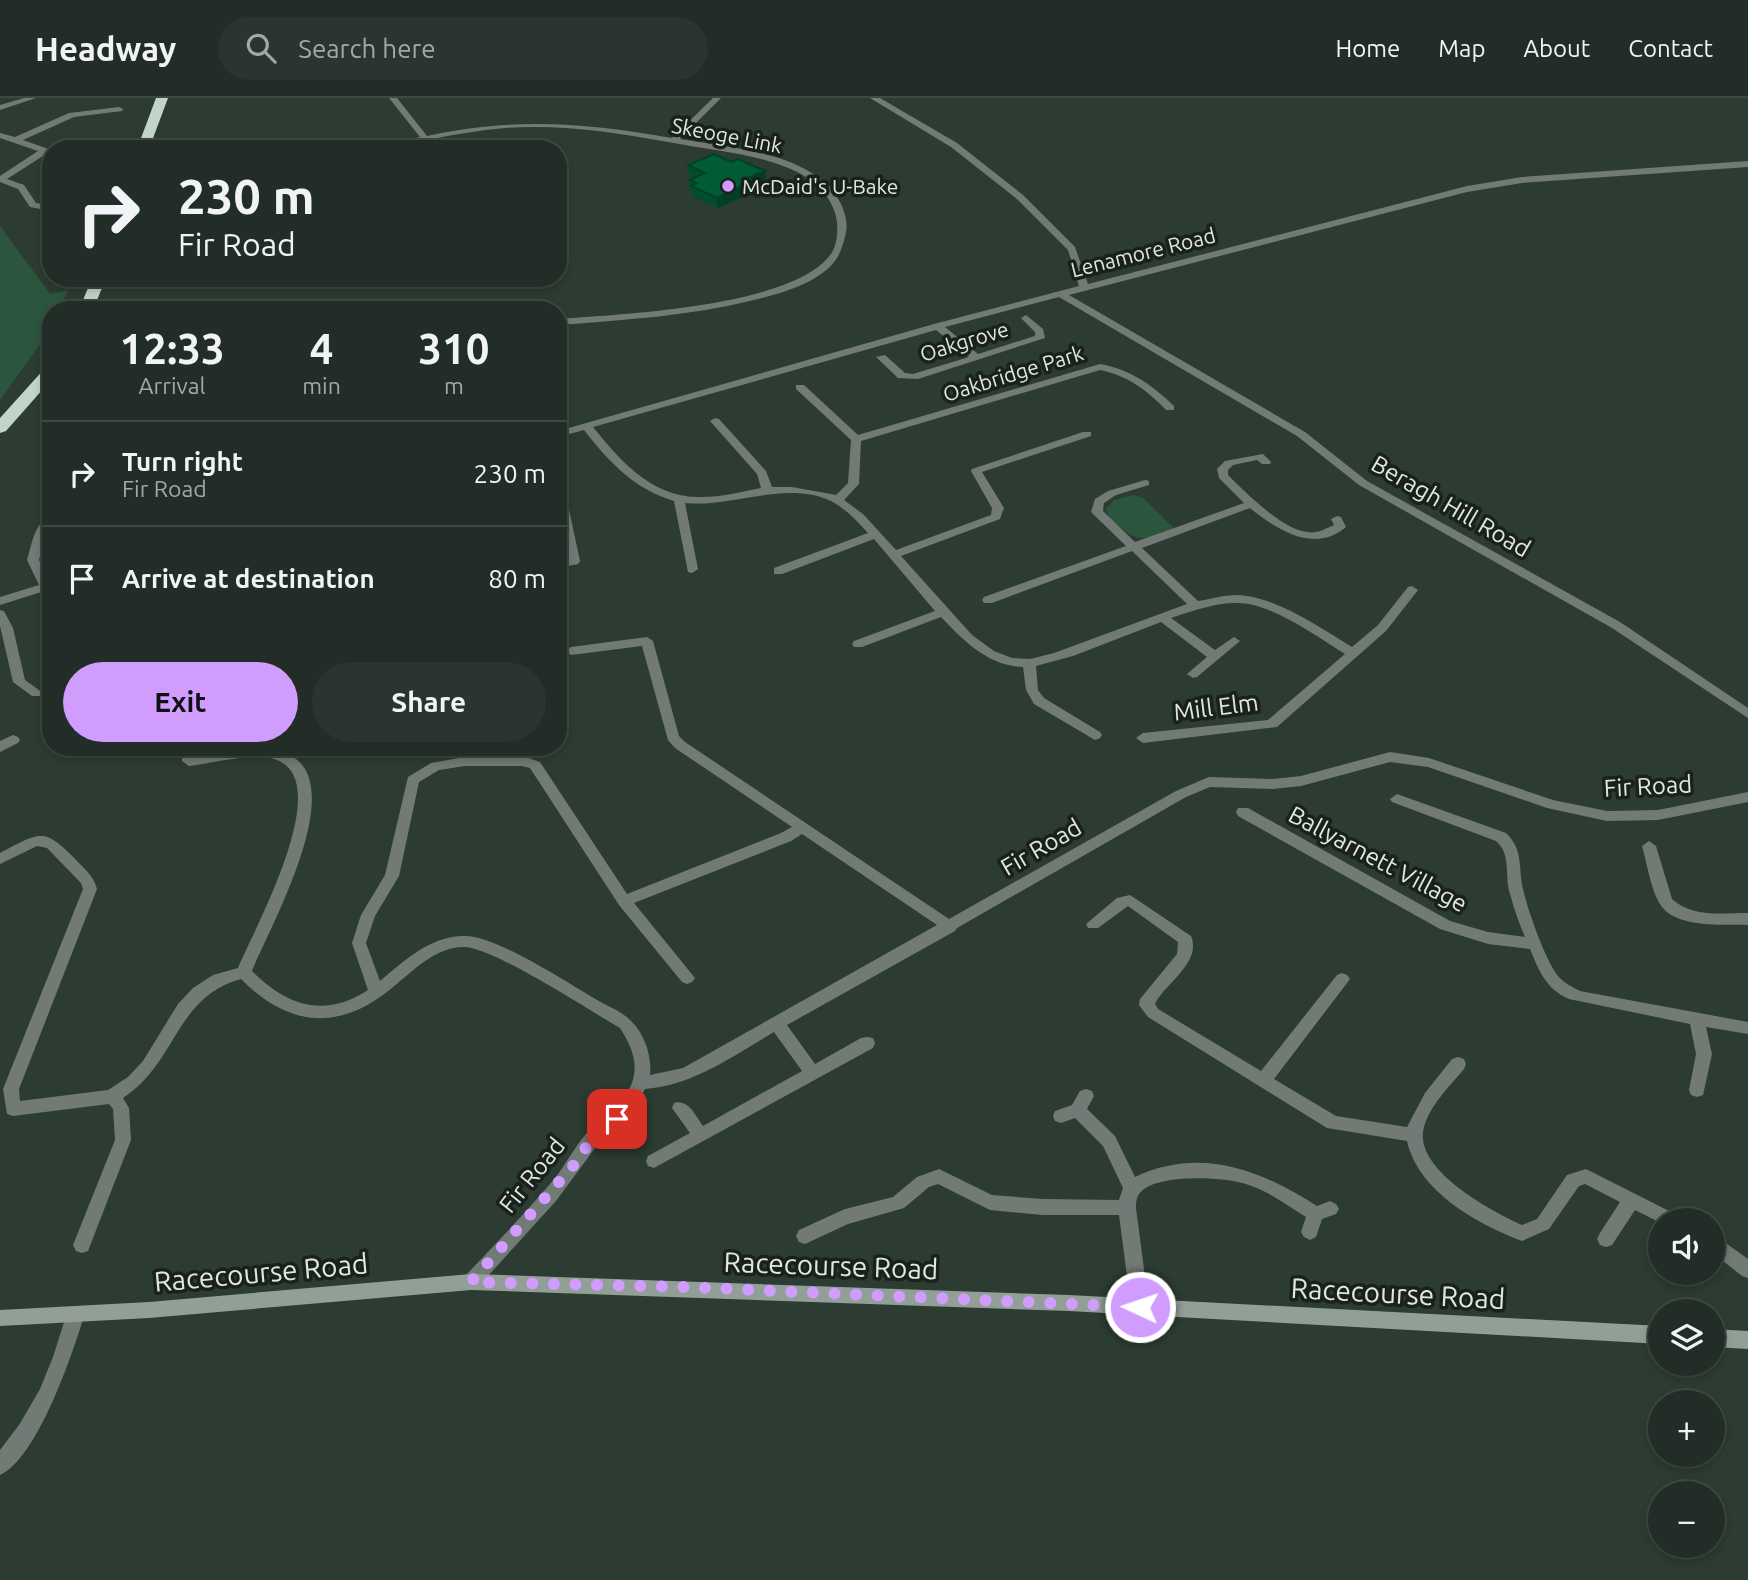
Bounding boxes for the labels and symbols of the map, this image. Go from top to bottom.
street label: Skeoge Link [670,113,785,158]
place label: McDaid's U-Bake [742,174,898,198]
marker: McDaid's U-Bake [720,178,736,194]
street label: Lenamore Road [1068,222,1218,282]
street label: Oakgrove [917,316,1011,366]
street label: Oakbridge Park [940,340,1086,406]
street label: Beragh Hill Road [1367,450,1535,562]
street label: Mill Elm [1172,688,1260,726]
street label: Fir Road [1603,770,1693,802]
street label: Ballyarnett Village [1284,801,1472,917]
street label: Fir Road [996,813,1086,881]
pin [587,1089,647,1149]
street label: Fir Road [494,1132,570,1218]
street label: Racecourse Road [723,1246,939,1284]
street label: Racecourse Road [153,1247,369,1297]
position arrow [1103,1270,1177,1344]
street label: Racecourse Road [1290,1272,1506,1314]

